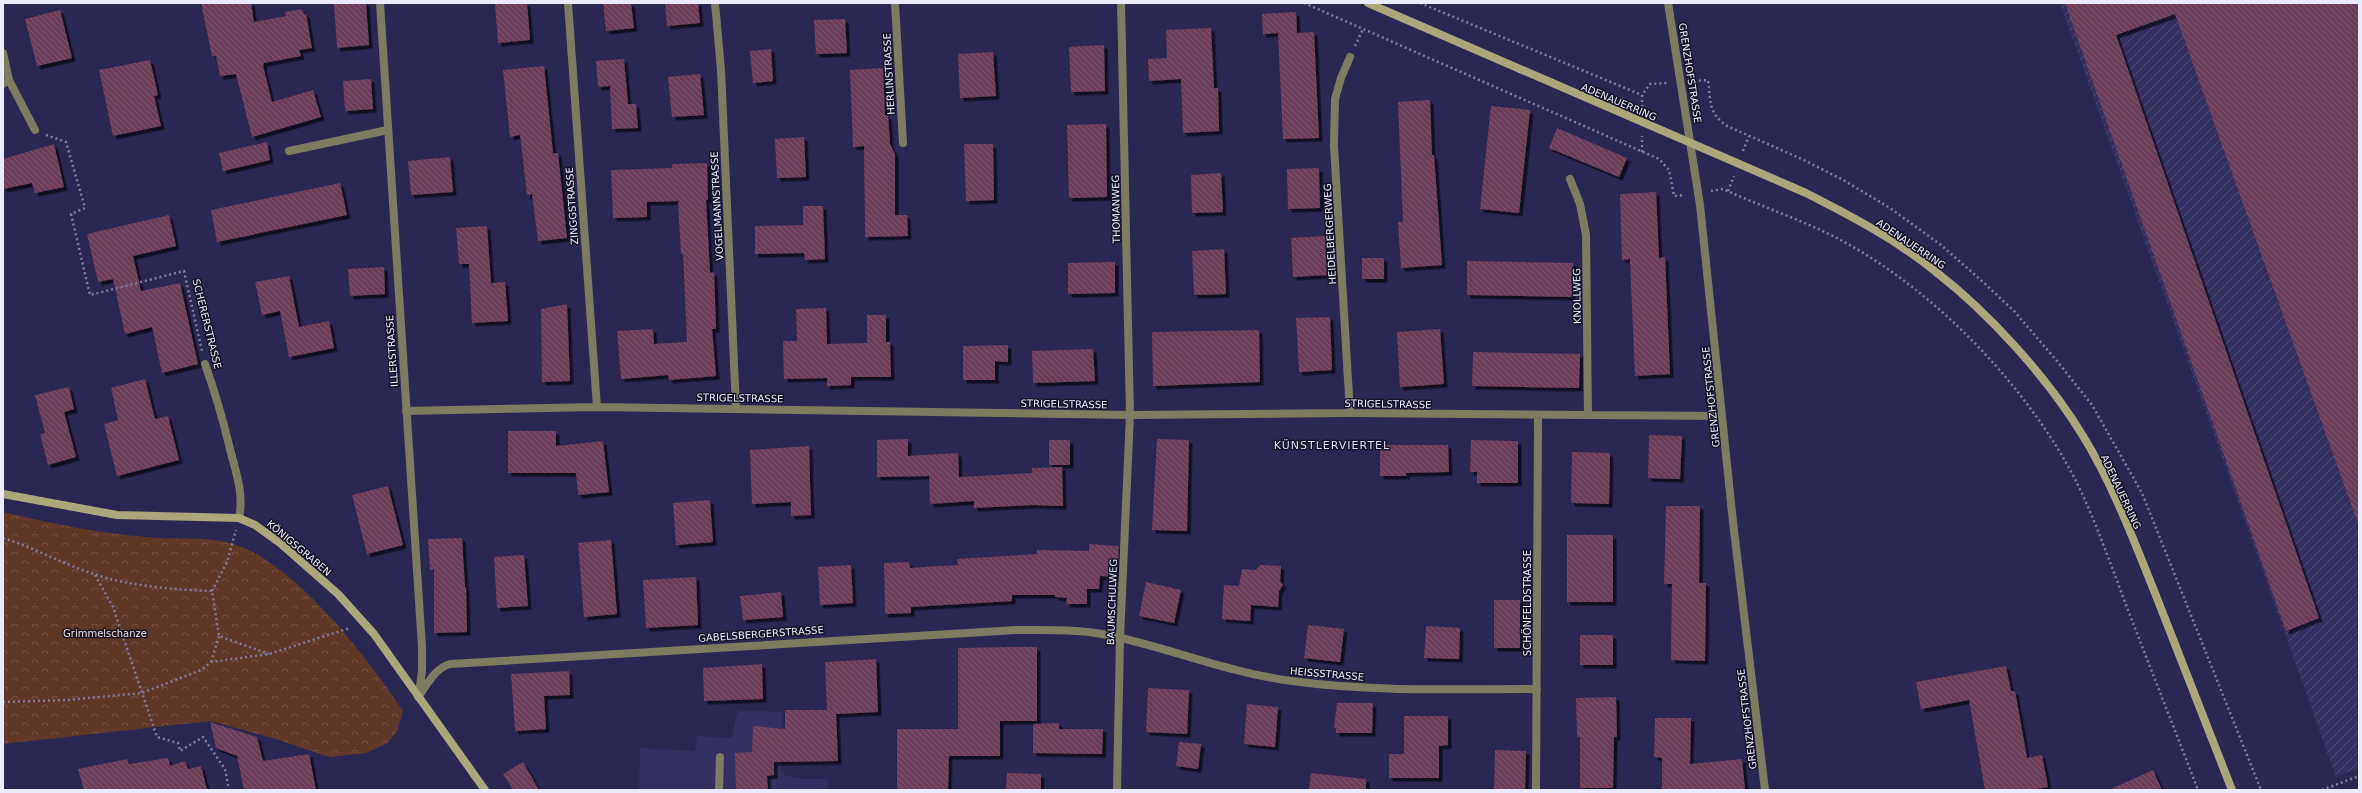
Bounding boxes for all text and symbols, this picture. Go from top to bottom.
street label: GRENZHOFSTRASSE [1677,22,1703,124]
street label: HERLINSTRASSE [881,33,897,115]
street label: ADENAUERRING [1580,81,1658,123]
street label: VOGELMANNSTRASSE [709,151,725,261]
street label: ZINGGSTRASSE [564,167,580,245]
street label: THOMANWEG [1110,175,1122,244]
street label: HEIDELBERGERWEG [1322,183,1338,285]
street label: ADENAUERRING [1874,217,1948,271]
street label: KNOLLWEG [1571,268,1583,324]
street label: SCHERERSTRASSE [191,278,223,370]
street label: ILLERSTRASSE [384,315,400,387]
street label: GRENZHOFSTRASSE [1700,346,1722,448]
street label: STRIGELSTRASSE [696,392,784,404]
street label: STRIGELSTRASSE [1020,398,1108,410]
street label: STRIGELSTRASSE [1344,398,1432,410]
district label: KÜNSTLERVIERTEL [1274,439,1390,452]
street label: ADENAUERRING [2099,453,2143,531]
street label: KÖNIGSGRABEN [265,517,334,578]
street label: SCHÖNFELDSTRASSE [1521,550,1533,656]
street label: BAUMSCHULWEG [1105,559,1119,645]
street label: GABELSBERGERSTRASSE [698,624,824,644]
park label: Grimmelschanze [63,628,147,639]
street label: HEISSSTRASSE [1289,665,1365,683]
street label: GRENZHOFSTRASSE [1735,668,1759,770]

